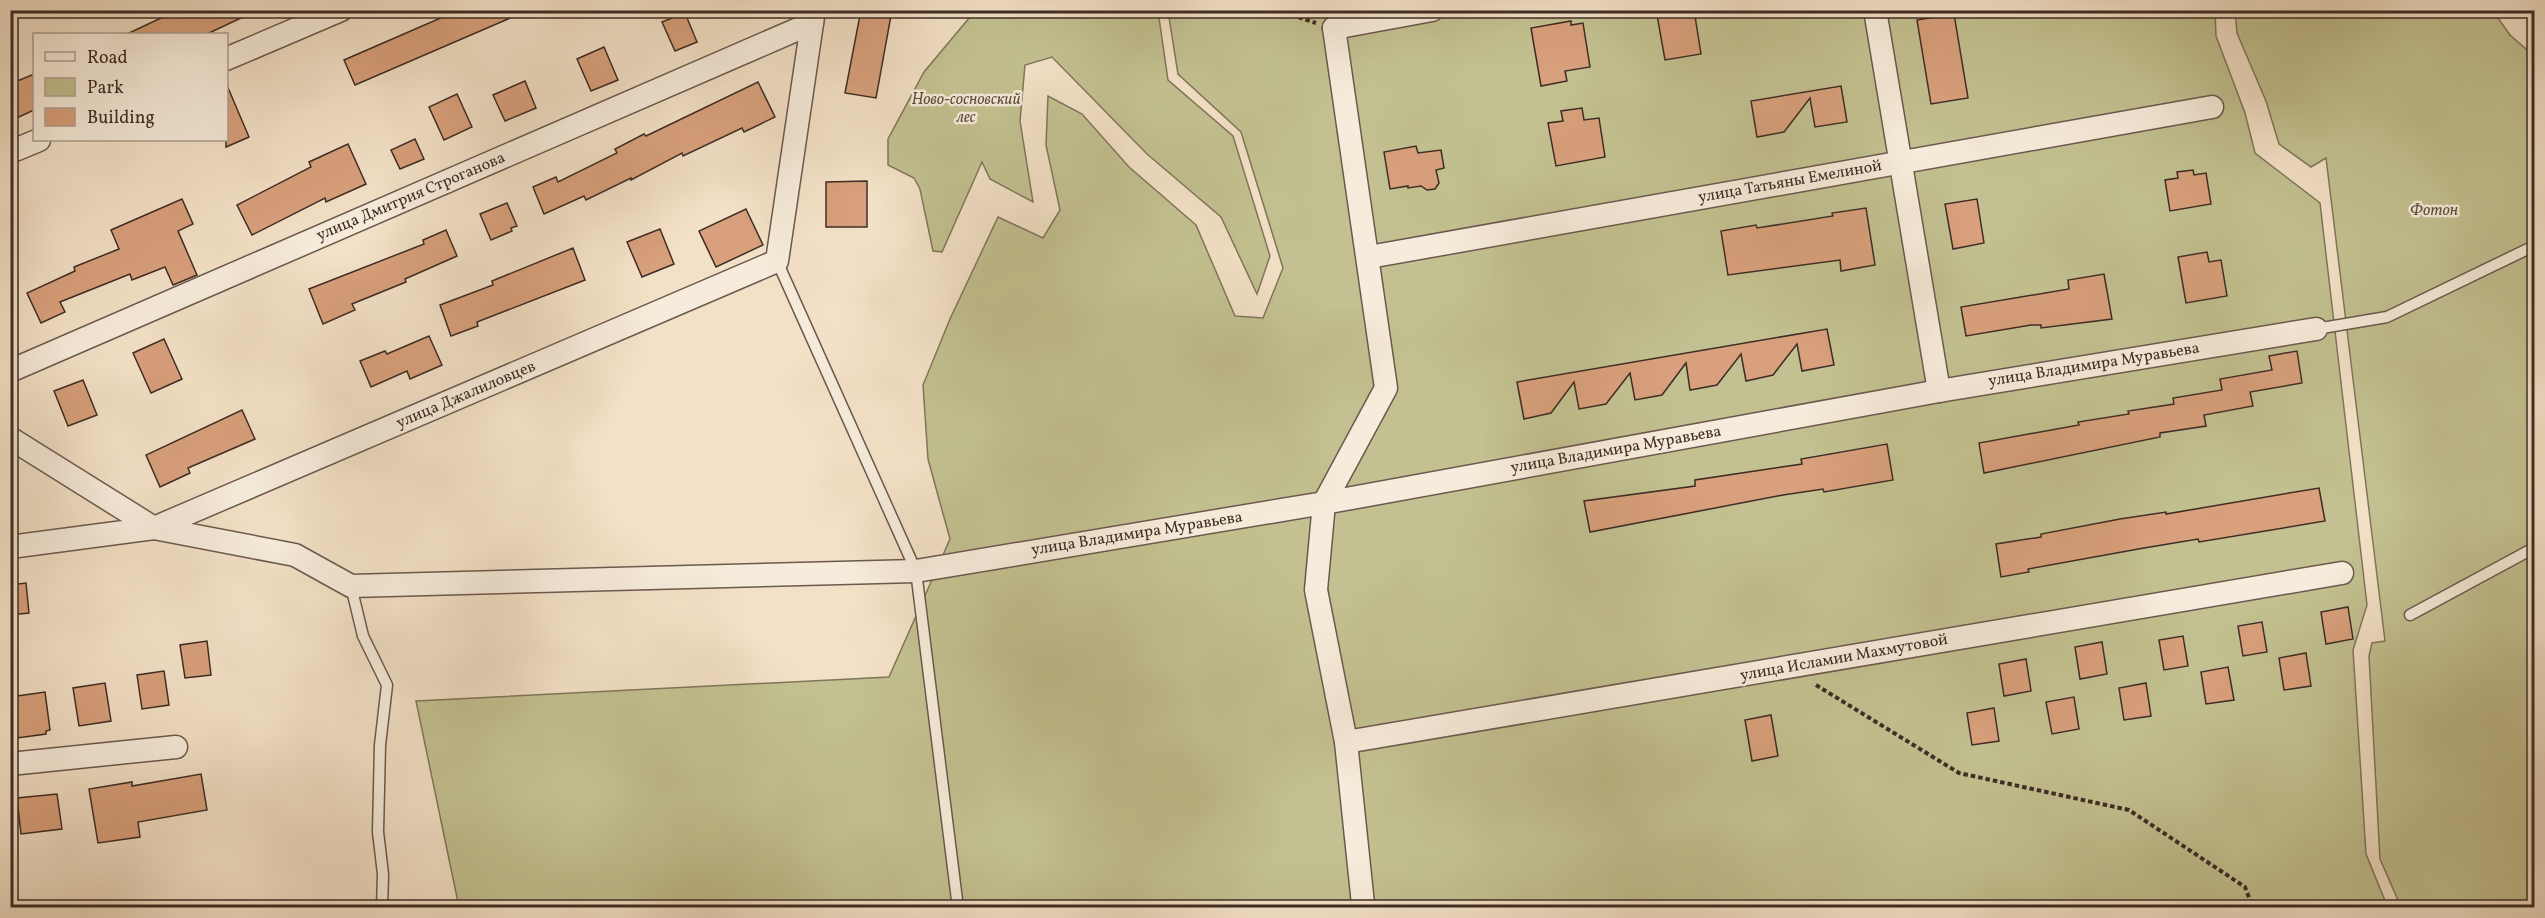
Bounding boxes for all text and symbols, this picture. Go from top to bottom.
legend [33,33,228,141]
text: Road [87,46,128,71]
text: Park [87,76,124,101]
park label: Ново-сосновский лес [911,89,1021,129]
text: Building [87,106,155,131]
street label: улица Дмитрия Строганова [313,147,509,247]
street label: улица Татьяны Емелиной [1696,155,1884,209]
park label: Фотон [2410,200,2458,222]
street label: улица Владимира Муравьева [1987,337,2201,393]
street label: улица Джалиловцев [393,356,539,434]
street label: улица Владимира Муравьева [1509,421,1723,479]
street label: улица Владимира Муравьева [1030,506,1244,562]
street label: улица Исламии Махмутовой [1738,629,1950,687]

